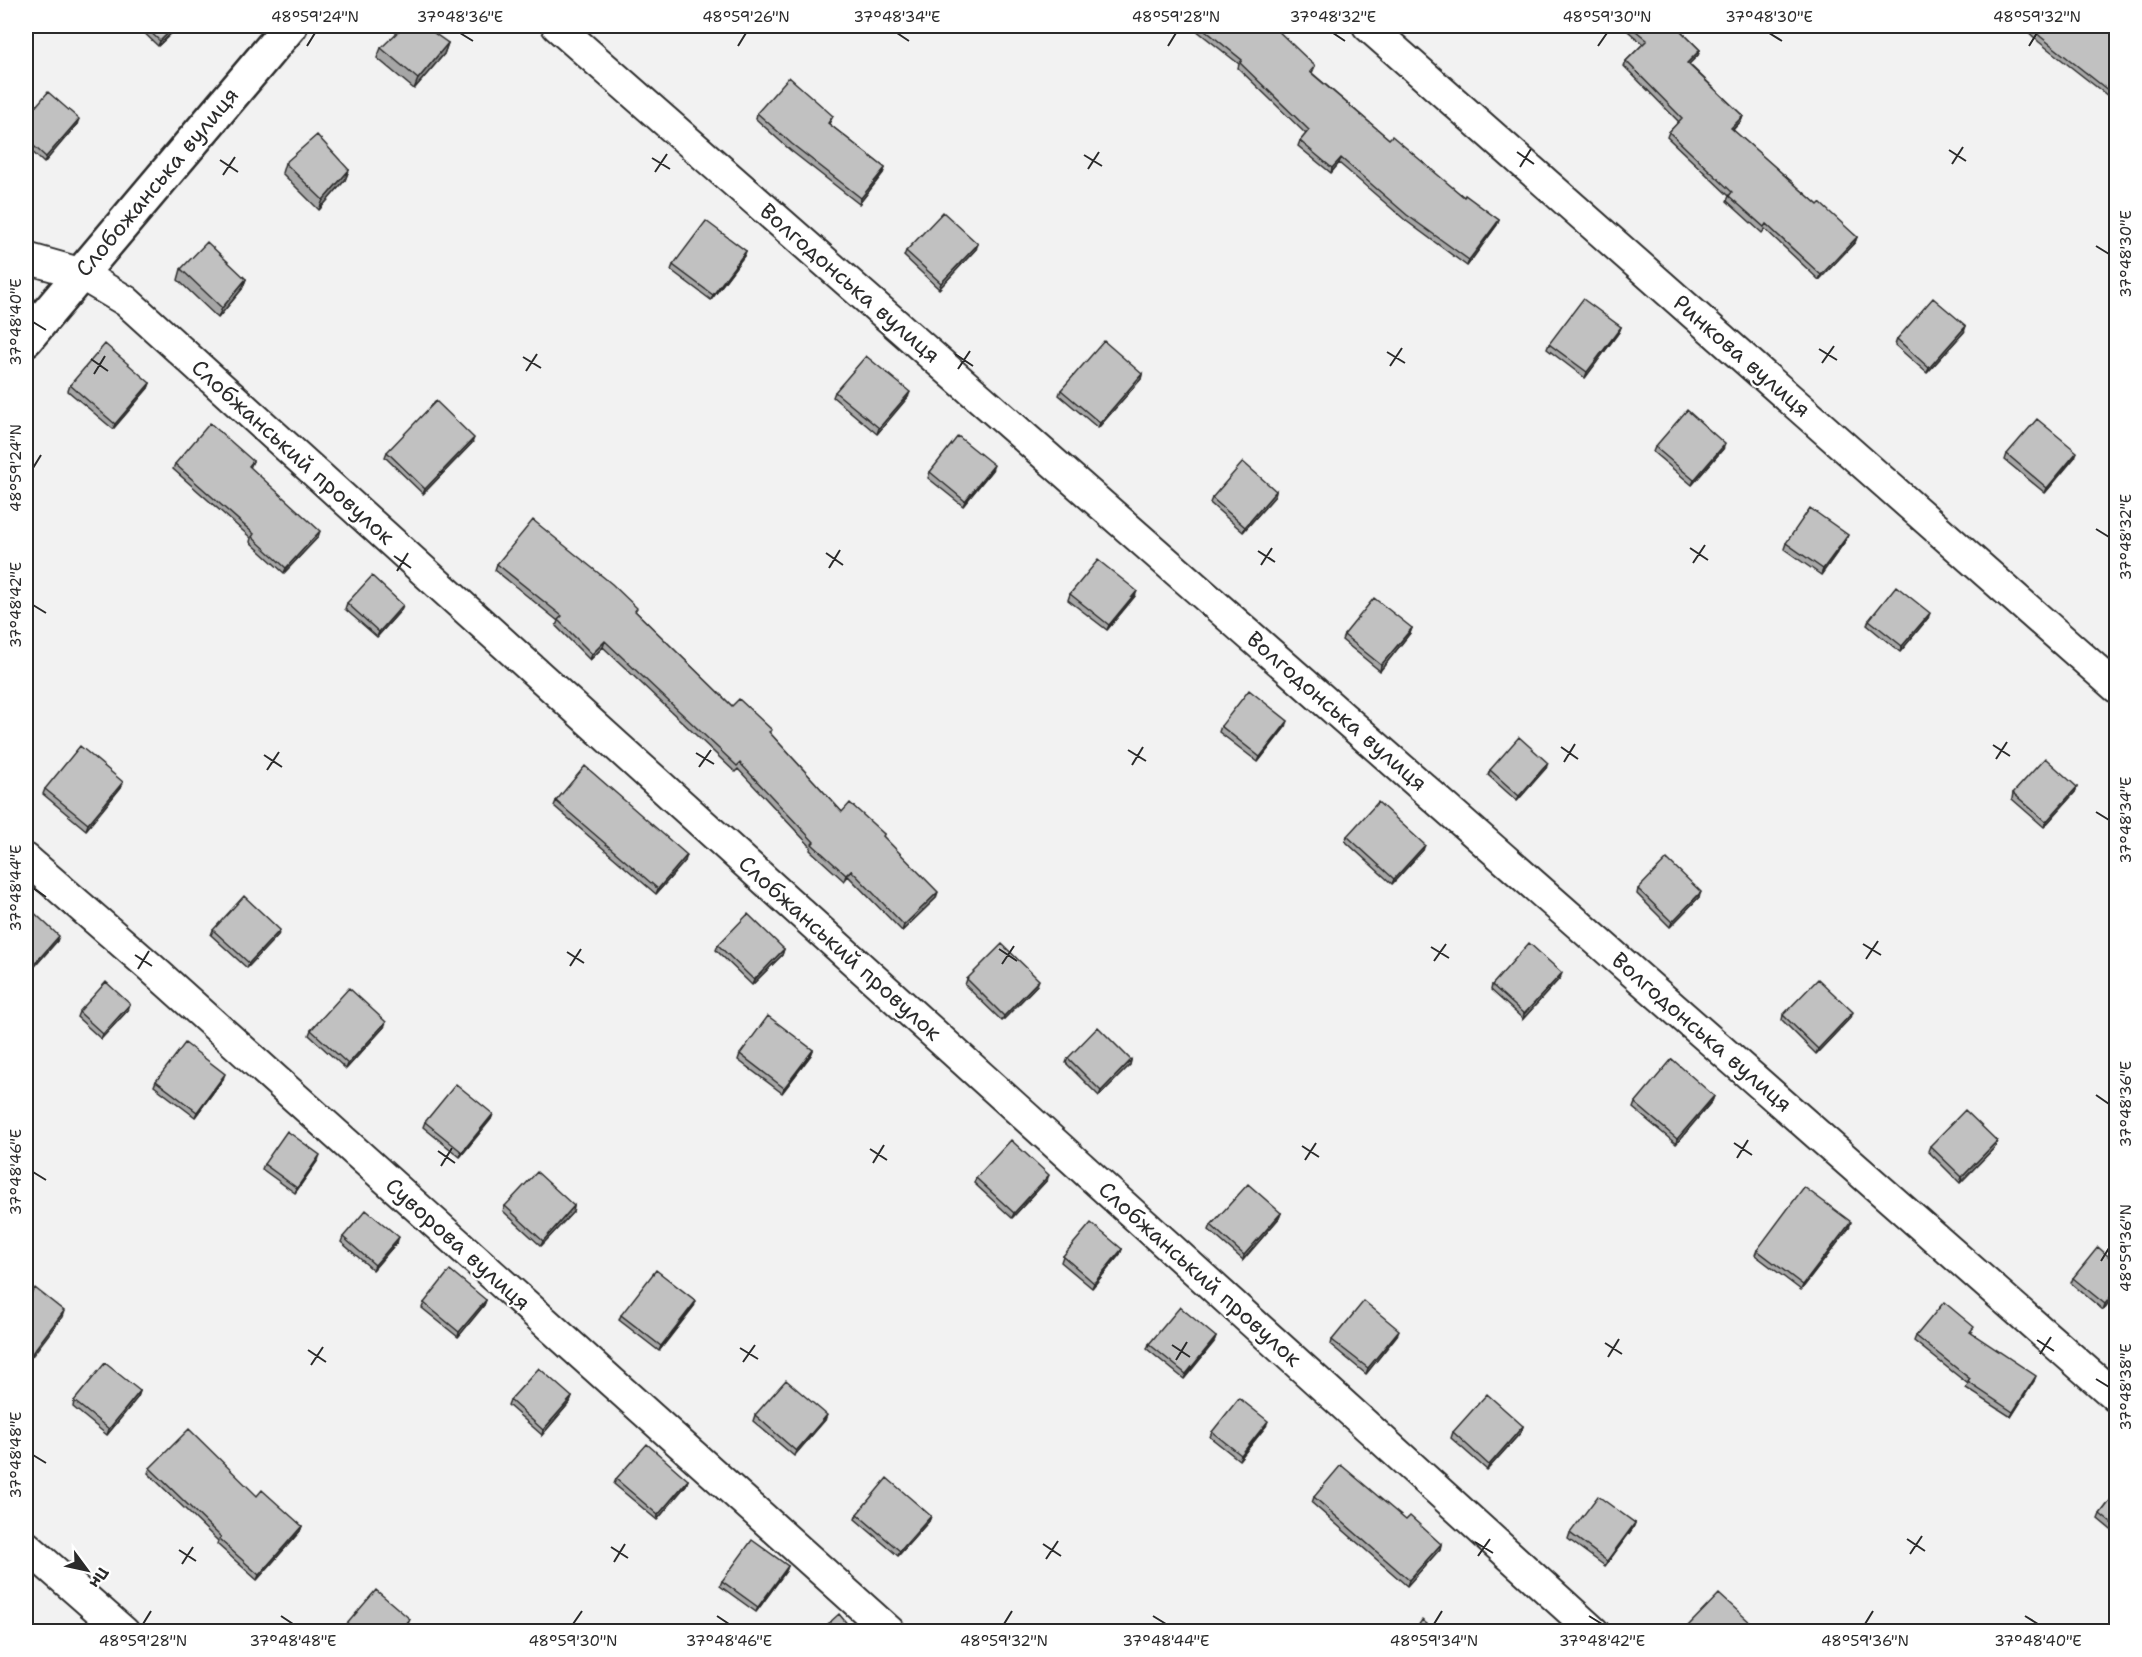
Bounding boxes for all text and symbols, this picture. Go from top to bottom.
text: 48°59'24"N [271,7,359,27]
text: 37°48'36"E [417,7,503,27]
text: 48°59'26"N [702,7,790,27]
text: 37°48'34"E [854,7,940,27]
text: 48°59'28"N [1132,7,1220,27]
text: 37°48'32"E [1290,7,1376,27]
text: 48°59'30"N [1562,7,1652,27]
text: 37°48'30"E [1725,7,1813,27]
text: 48°59'32"N [1993,7,2081,27]
street label: Слобожанська вулиця [69,81,245,283]
street label: Волгодонська вулиця [754,197,946,369]
text: 37°48'30"E [2116,210,2136,298]
text: 37°48'40"E [6,278,26,366]
street label: Ринкова вулиця [1667,288,1817,424]
street label: Слобжанський провулок [185,353,401,551]
text: 48°59'24"N [6,424,26,512]
text: 37°48'32"E [2116,494,2136,580]
text: 37°48'42"E [6,562,26,648]
street label: Волгодонська вулиця [1241,625,1433,797]
text: 37°48'34"E [2116,777,2136,863]
text: 37°48'44"E [6,845,26,931]
street label: Слобжанський провулок [732,849,948,1047]
street label: Волгодонська вулиця [1606,946,1798,1118]
text: 37°48'36"E [2116,1061,2136,1147]
text: 37°48'46"E [6,1129,26,1215]
street label: Суворова вулиця [379,1171,537,1317]
street label: Слобжанський провулок [1092,1175,1308,1373]
text: 48°59'36"N [2116,1204,2136,1292]
text: 37°48'38"E [2116,1343,2136,1431]
text: 37°48'48"E [6,1412,26,1498]
north arrow [57,1540,117,1600]
text: Пн [85,1563,114,1592]
text: 48°59'28"N [99,1631,187,1651]
text: 37°48'48"E [250,1631,336,1651]
text: 48°59'30"N [528,1631,618,1651]
text: 37°48'46"E [686,1631,772,1651]
text: 48°59'32"N [960,1631,1048,1651]
text: 37°48'44"E [1123,1631,1209,1651]
text: 48°59'34"N [1390,1631,1478,1651]
text: 37°48'42"E [1559,1631,1645,1651]
text: 48°59'36"N [1821,1631,1909,1651]
text: 37°48'40"E [1994,1631,2082,1651]

